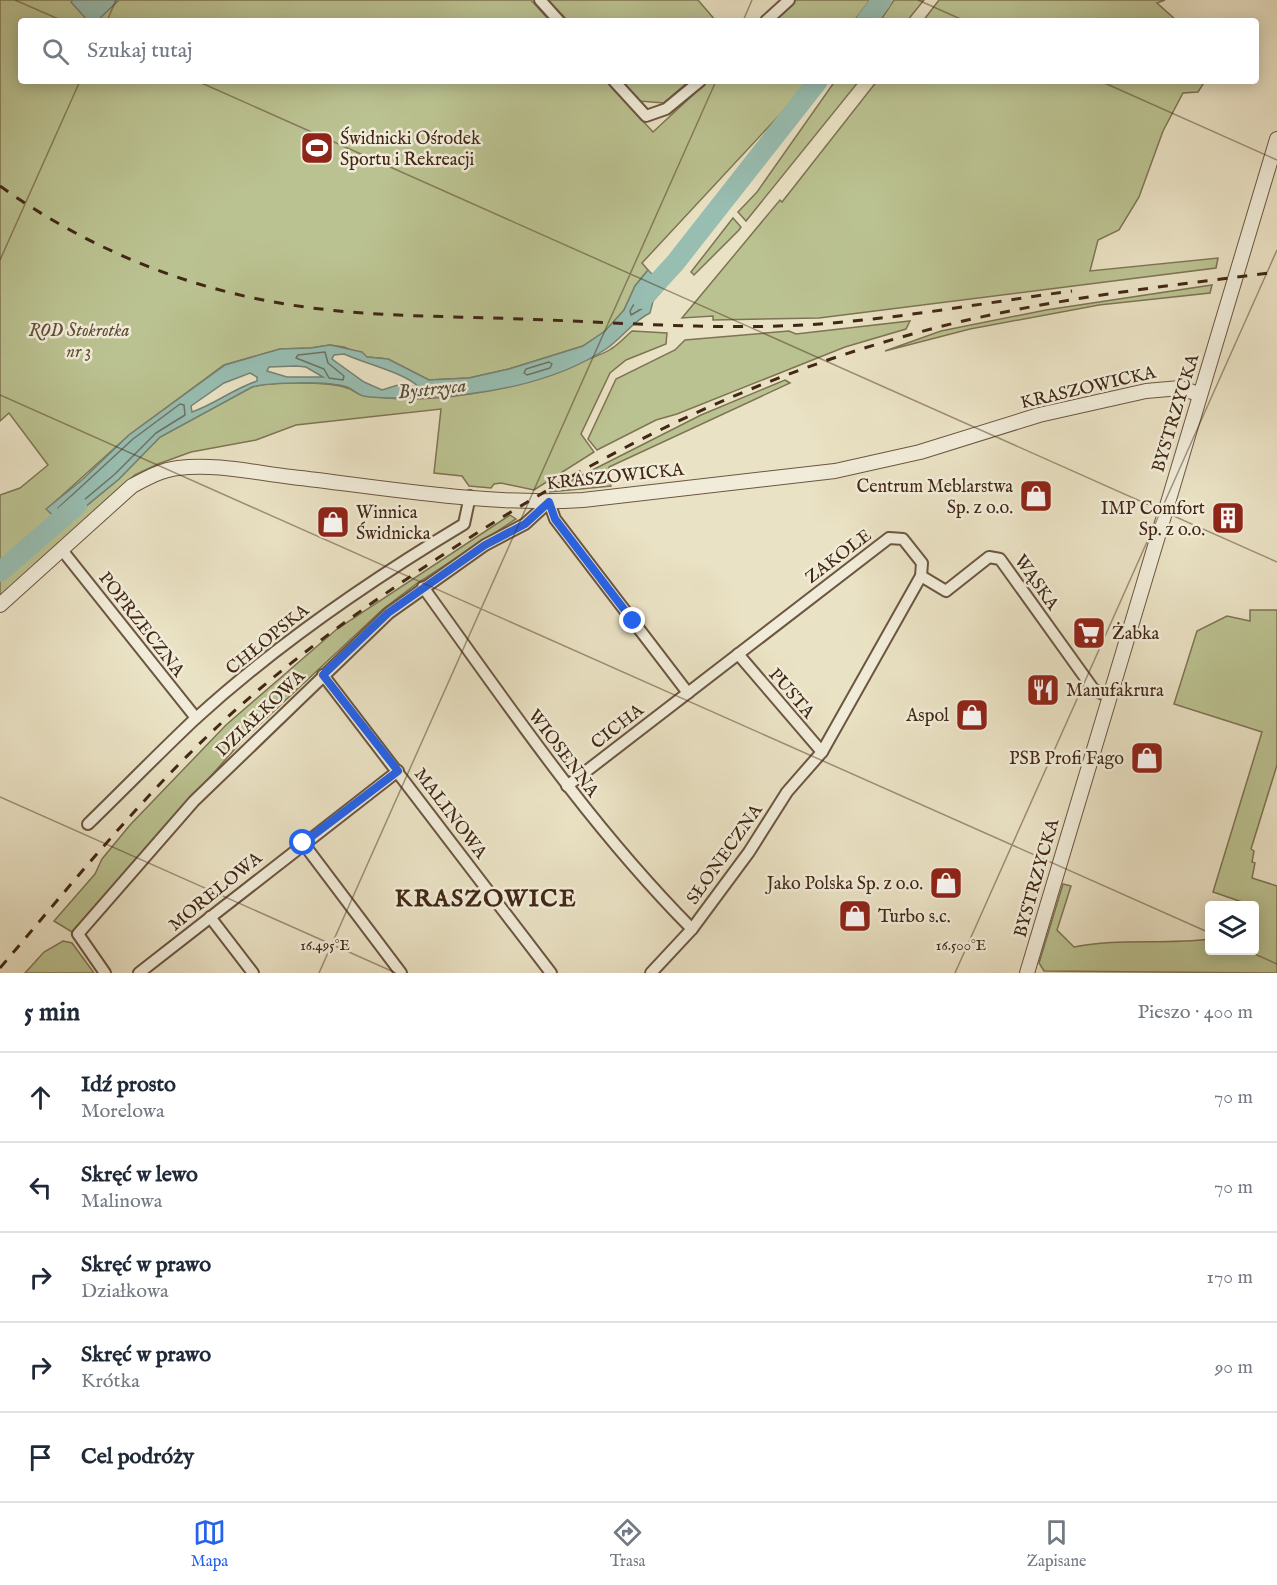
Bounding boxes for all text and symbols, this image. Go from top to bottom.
search box [18,18,1259,84]
icon: search [39,35,72,68]
text: Szukaj tutaj [87,37,192,65]
place label: Świdnicki Ośrodek Sportu i Rekreacji [340,126,481,172]
sports icon: Świdnicki Ośrodek Sportu i Rekreacji [299,130,335,166]
park label: ROD Stokrotka nr 3 [28,320,130,364]
street label: BYSTRZYCKA [1148,351,1206,475]
street label: KRASZOWICKA [1018,362,1159,415]
water label: Bystrzyca [397,373,468,406]
street label: KRASZOWICKA [545,459,686,496]
place label: Centrum Meblarstwa Sp. z o.o. [856,476,1013,520]
shop icon: Centrum Meblarstwa Sp. z o.o. [1018,478,1054,514]
place label: IMP Comfort Sp. z o.o. [1101,498,1205,542]
building icon: IMP Comfort Sp. z o.o. [1210,500,1246,536]
place label: Winnica Świdnicka [356,502,431,546]
shop icon: Winnica Świdnicka [315,504,351,540]
street label: ZAKOLE [801,525,877,590]
street label: WĄSKA [1008,550,1064,616]
street label: POPRZECZNA [93,568,190,683]
street label: CHŁOPSKA [222,599,315,681]
route end [619,607,645,633]
supermarket icon: Żabka [1071,615,1107,651]
place label: Żabka [1112,622,1160,646]
street label: PUSTA [763,664,820,725]
street label: DZIAŁKOWA [211,665,311,762]
restaurant icon: Manufakrura [1025,672,1061,708]
place label: Manufakrura [1066,680,1164,703]
shop icon: Aspol [954,697,990,733]
street label: CICHA [587,699,650,755]
street label: WIOSENNA [522,705,604,803]
place label: Aspol [905,705,949,728]
shop icon: PSB Profi Fago [1129,740,1165,776]
place label: PSB Profi Fago [1009,748,1124,771]
street label: MALINOWA [408,764,492,865]
street label: SŁONECZNA [682,799,769,910]
street label: BYSTRZYCKA [1010,816,1066,940]
route start [289,829,315,855]
street label: MORELOWA [165,847,268,937]
shop icon: Jako Polska Sp. z o.o. [928,865,964,901]
place label: Jako Polska Sp. z o.o. [765,873,923,896]
district label: KRASZOWICE [395,884,577,915]
shop icon: Turbo s.c. [837,898,873,934]
map controls [1205,901,1259,955]
button: layers [1205,901,1259,955]
place label: Turbo s.c. [878,906,951,929]
text: 16.495°E [300,936,350,955]
text: 16.500°E [936,936,986,955]
text: 5 min [24,996,80,1029]
text: Pieszo · 400 m [1138,1000,1253,1025]
text: Idź prosto [81,1071,176,1099]
icon: ahead [24,1081,57,1114]
text: 70 m [1214,1085,1253,1110]
text: Morelowa [81,1099,165,1124]
text: Skręć w lewo [81,1161,198,1189]
icon: left [24,1171,57,1204]
text: 70 m [1214,1175,1253,1200]
text: Malinowa [81,1189,162,1214]
text: Skręć w prawo [81,1251,211,1279]
icon: right [24,1261,57,1294]
text: 170 m [1207,1265,1253,1290]
text: Działkowa [81,1279,169,1304]
text: Skręć w prawo [81,1341,211,1369]
icon: right [24,1351,57,1384]
text: 90 m [1215,1355,1253,1380]
text: Krótka [81,1369,140,1394]
icon: arrive [24,1441,57,1474]
text: Cel podróży [81,1443,194,1471]
tab: Mapa [191,1516,228,1572]
tab: Trasa [610,1516,645,1572]
tab: Zapisane [1027,1516,1086,1572]

